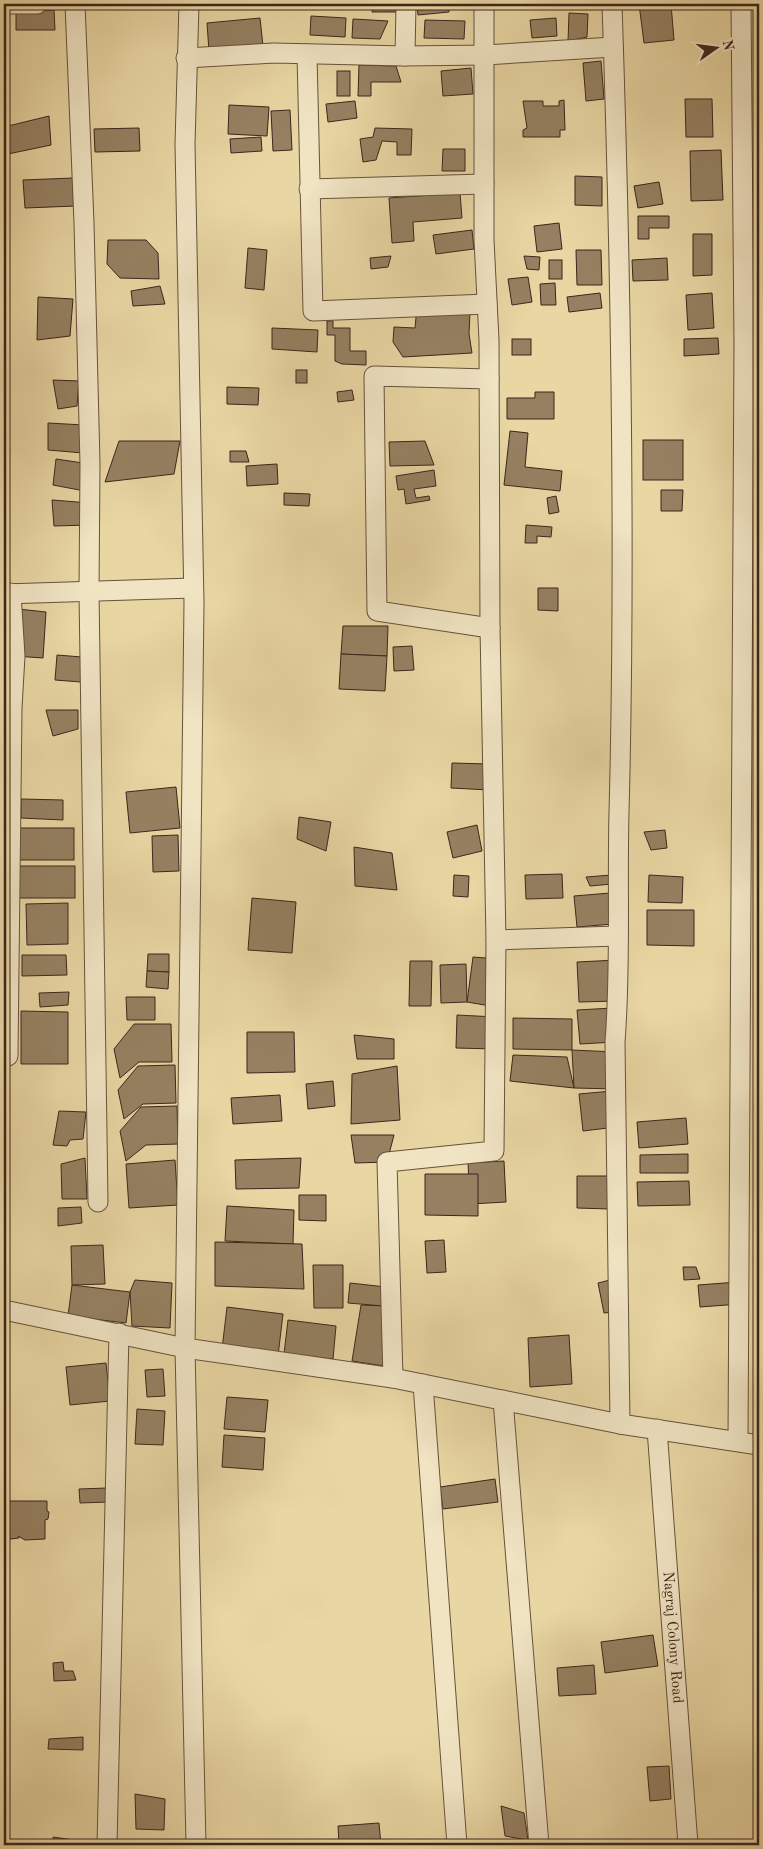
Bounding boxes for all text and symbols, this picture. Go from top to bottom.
north arrow [690,22,740,72]
text: N [720,38,736,52]
street label: Nagraj Colony Road [660,1571,685,1704]

